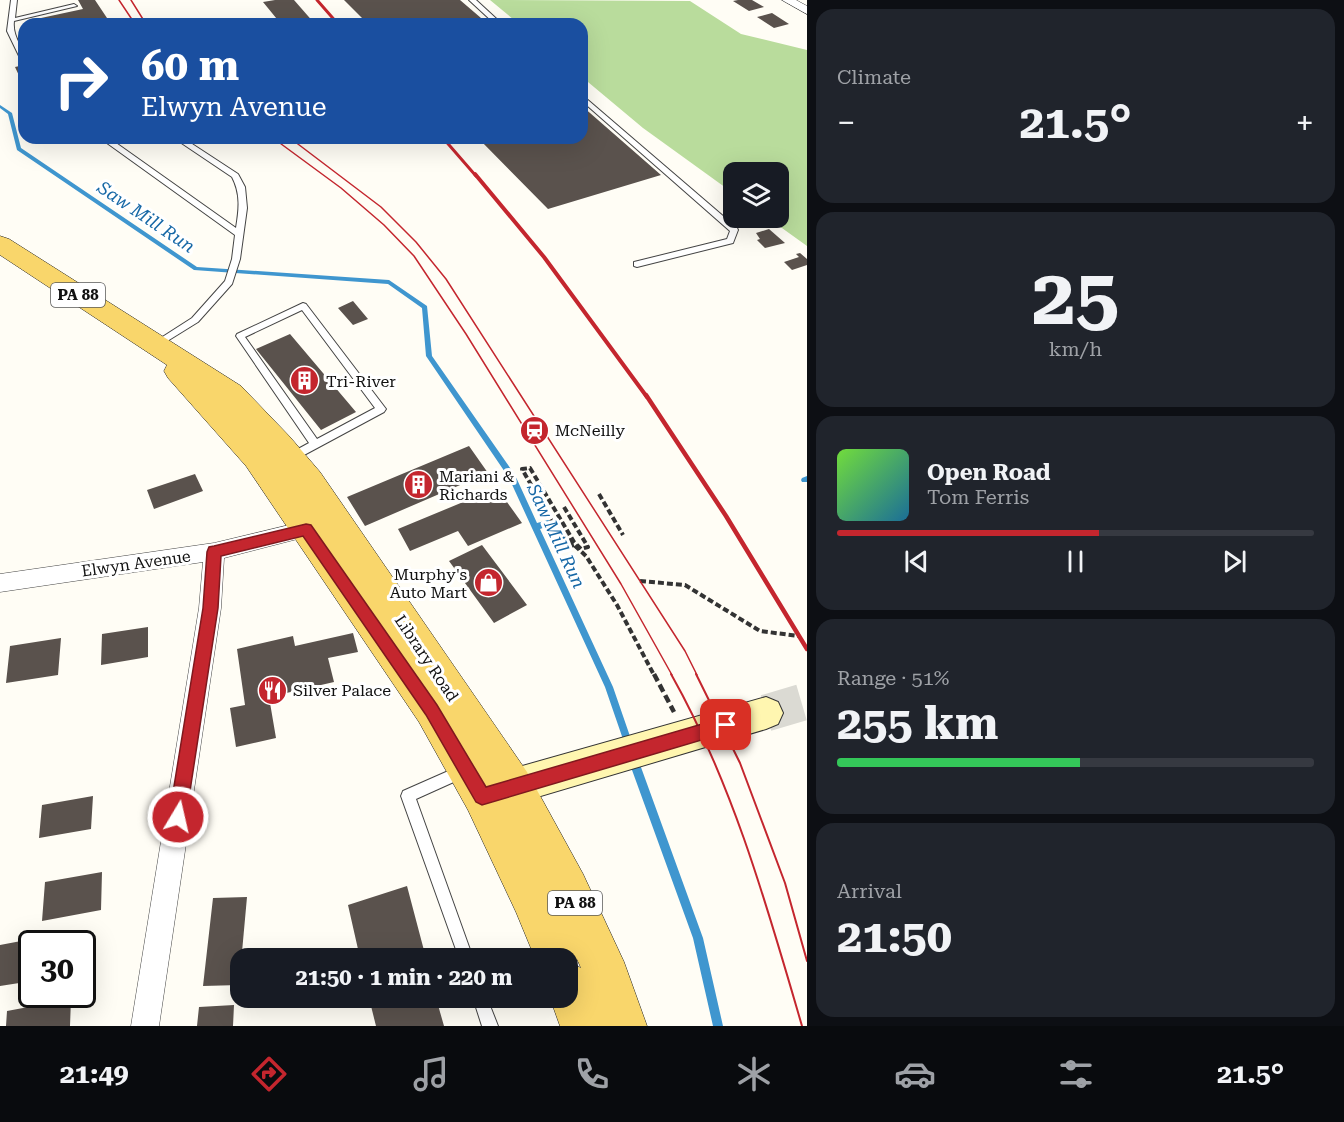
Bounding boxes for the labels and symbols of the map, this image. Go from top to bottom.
water label: Saw Mill Run [93,176,199,257]
road number: PA 88 [51,283,105,307]
building icon: Tri-River [289,365,321,397]
place label: Tri-River [326,372,396,391]
station icon: McNeilly [518,414,550,446]
place label: McNeilly [555,421,625,440]
place label: Mariani & Richards [439,467,515,504]
building icon: Mariani & Richards [402,469,434,501]
water label: Saw Mill Run [523,479,590,591]
street label: Elwyn Avenue [80,546,192,581]
place label: Murphy's Auto Mart [390,565,467,602]
shop icon: Murphy's Auto Mart [472,567,504,599]
street label: Library Road [391,611,462,705]
restaurant icon: Silver Palace [256,674,288,706]
place label: Silver Palace [293,681,391,700]
pin [700,699,751,750]
position arrow [146,785,210,849]
road number: PA 88 [548,891,602,915]
speed limit sign: 30 [18,930,96,1008]

